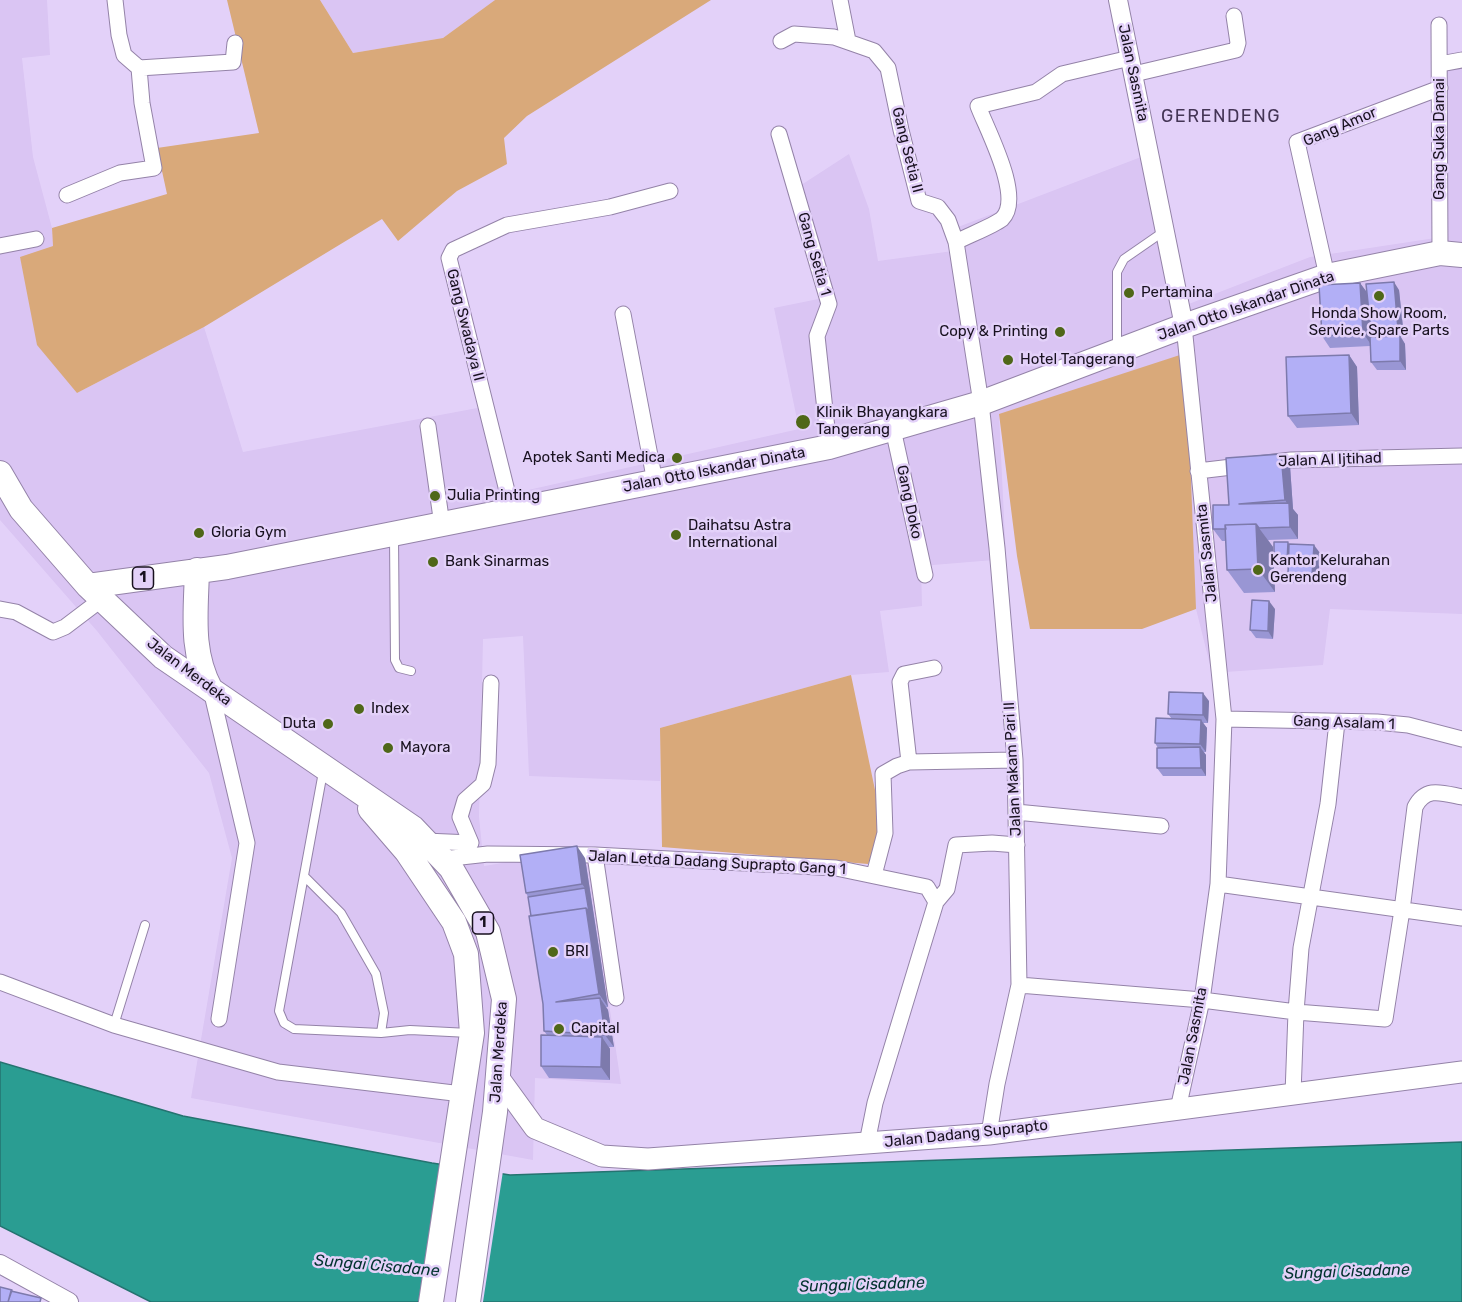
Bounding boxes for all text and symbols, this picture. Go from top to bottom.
street label: Jalan Sasmita [1114,23,1152,123]
street label: Gang Suka Damai [1431,78,1449,200]
street label: Gang Amor [1301,103,1379,151]
street label: Gang Setia II [888,105,926,195]
district label: GERENDENG [1161,106,1281,128]
street label: Gang Setia 1 [794,210,834,298]
street label: Gang Swadaya II [442,267,488,383]
street label: Jalan Otto Iskandar Dinata [1155,267,1337,345]
place label: Pertamina [1141,284,1213,302]
marker: Pertamina [1122,286,1136,300]
marker: Honda Show Room, Service, Spare Parts [1372,289,1386,303]
place label: Honda Show Room, Service, Spare Parts [1309,305,1449,340]
place label: Copy & Printing [939,323,1048,341]
marker: Copy & Printing [1053,325,1067,339]
place label: Hotel Tangerang [1020,351,1135,369]
marker: Hotel Tangerang [1001,353,1015,367]
place label: Klinik Bhayangkara Tangerang [816,404,948,439]
marker: Klinik Bhayangkara Tangerang [794,413,812,431]
street label: Jalan Otto Iskandar Dinata [621,443,807,497]
place label: Apotek Santi Medica [523,449,665,467]
street label: Jalan Al Ijtihad [1278,449,1382,471]
marker: Apotek Santi Medica [670,451,684,465]
street label: Gang Doko [892,463,926,541]
place label: Julia Printing [447,487,540,505]
marker: Julia Printing [428,489,442,503]
street label: Jalan Sasmita [1193,503,1221,603]
place label: Daihatsu Astra International [688,517,791,552]
place label: Gloria Gym [211,524,287,542]
marker: Gloria Gym [192,526,206,540]
marker: Daihatsu Astra International [669,528,683,542]
place label: Kantor Kelurahan Gerendeng [1270,552,1390,587]
place label: Bank Sinarmas [445,553,549,571]
marker: Bank Sinarmas [426,555,440,569]
marker: Kantor Kelurahan Gerendeng [1251,563,1265,577]
road number: 1 [132,567,154,589]
street label: Jalan Merdeka [143,634,235,710]
place label: Index [371,700,409,718]
street label: Jalan Makam Pari II [1000,701,1026,837]
marker: Index [352,702,366,716]
street label: Gang Asalam 1 [1293,712,1395,734]
place label: Duta [282,715,316,733]
marker: Duta [321,717,335,731]
place label: Mayora [400,739,450,757]
marker: Mayora [381,741,395,755]
street label: Jalan Letda Dadang Suprapto Gang 1 [588,847,846,879]
road number: 1 [472,912,494,934]
place label: BRI [565,943,589,961]
marker: BRI [546,945,560,959]
street label: Jalan Sasmita [1175,986,1211,1086]
street label: Jalan Merdeka [486,1001,512,1103]
place label: Capital [571,1020,620,1038]
marker: Capital [552,1022,566,1036]
street label: Jalan Dadang Suprapto [883,1116,1049,1152]
water label: Sungai Cisadane [314,1251,440,1281]
water label: Sungai Cisadane [1284,1260,1410,1284]
water label: Sungai Cisadane [799,1273,925,1297]

